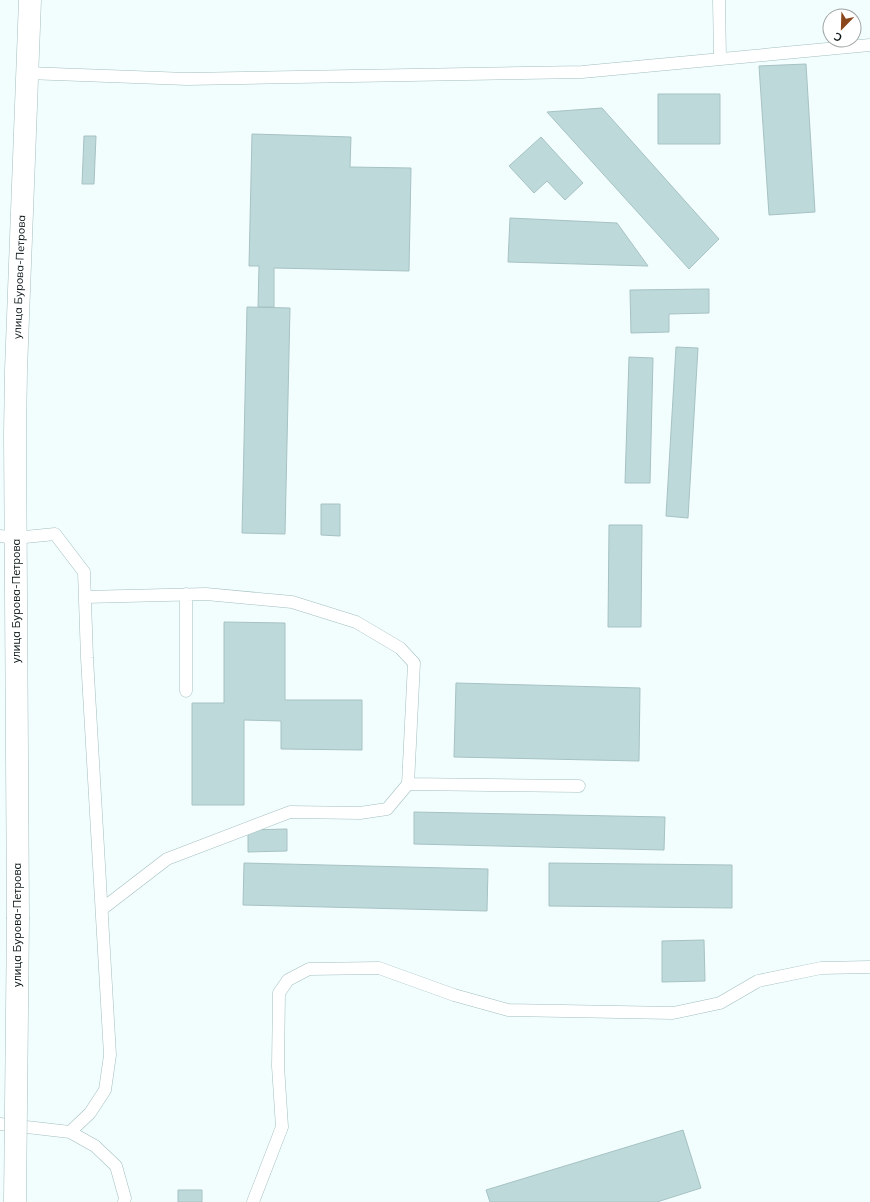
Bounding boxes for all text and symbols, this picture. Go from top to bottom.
north arrow [822,8,862,48]
text: С [831,29,844,45]
street label: улица Бурова-Петрова [10,215,28,339]
street label: улица Бурова-Петрова [9,539,23,663]
street label: улица Бурова-Петрова [10,863,24,987]

